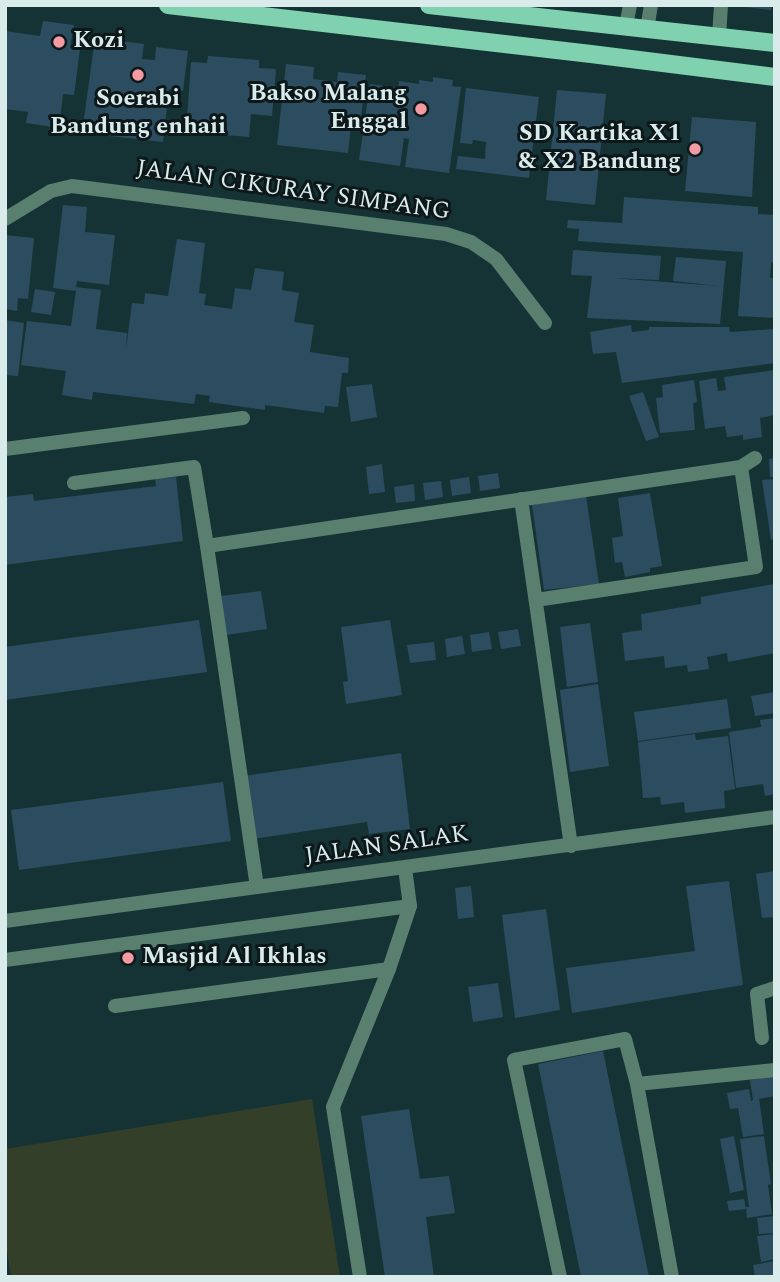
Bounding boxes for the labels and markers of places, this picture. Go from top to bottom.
place label: Kozi [73,28,124,56]
marker: Kozi [51,34,67,50]
marker: Soerabi Bandung enhaii [130,67,146,83]
place label: Bakso Malang Enggal [250,81,407,137]
place label: Soerabi Bandung enhaii [50,86,226,142]
marker: Bakso Malang Enggal [413,101,429,117]
place label: SD Kartika X1 & X2 Bandung [518,121,681,177]
marker: SD Kartika X1 & X2 Bandung [687,141,703,157]
place label: Masjid Al Ikhlas [142,944,327,972]
marker: Masjid Al Ikhlas [120,950,136,966]

